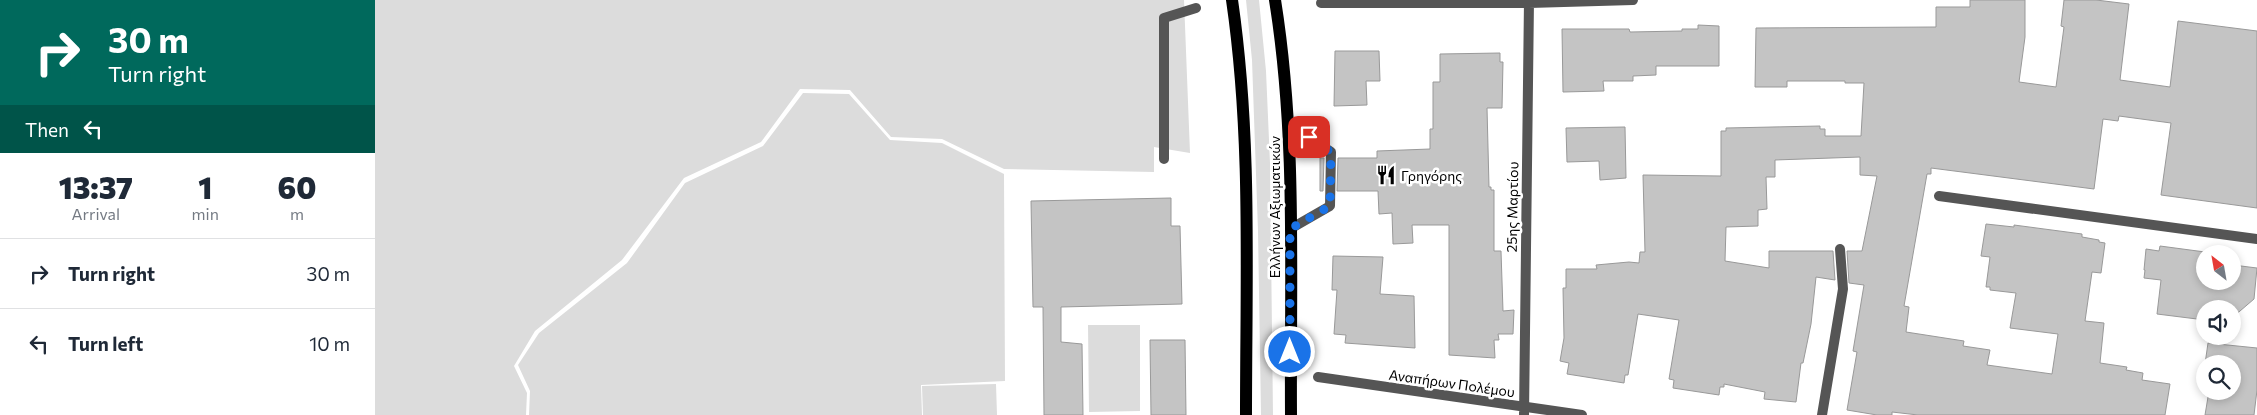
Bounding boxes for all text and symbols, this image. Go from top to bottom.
text: 30 m [108,17,189,60]
icon: right [25,20,90,85]
text: Turn right [108,60,206,87]
icon: left [79,115,107,143]
pin [1288,116,1330,158]
text: Then [25,118,69,141]
icon: arrive [1295,123,1323,151]
street label: Ελλήνων Αξιωματικών [1266,136,1283,278]
street label: 25ης Μαρτίου [1503,161,1521,253]
restaurant icon: Γρηγόρης [1375,164,1397,186]
place label: Γρηγόρης [1401,167,1462,184]
text: 13:37 [59,168,133,205]
text: 1 [198,168,212,205]
text: 60 [277,168,316,205]
text: Arrival [72,204,120,223]
text: min [192,204,219,223]
text: m [290,204,304,223]
north arrow [2196,245,2241,290]
map controls [2196,245,2241,400]
icon: right [25,260,53,288]
text: Turn right [68,262,155,285]
text: 30 m [307,262,350,285]
button: sound [2196,300,2241,345]
position arrow [1263,325,1315,377]
icon: left [25,330,53,358]
text: Turn left [68,332,143,355]
text: 10 m [309,332,350,355]
button: search [2196,355,2241,400]
street label: Αναπήρων Πολέμου [1388,366,1516,400]

